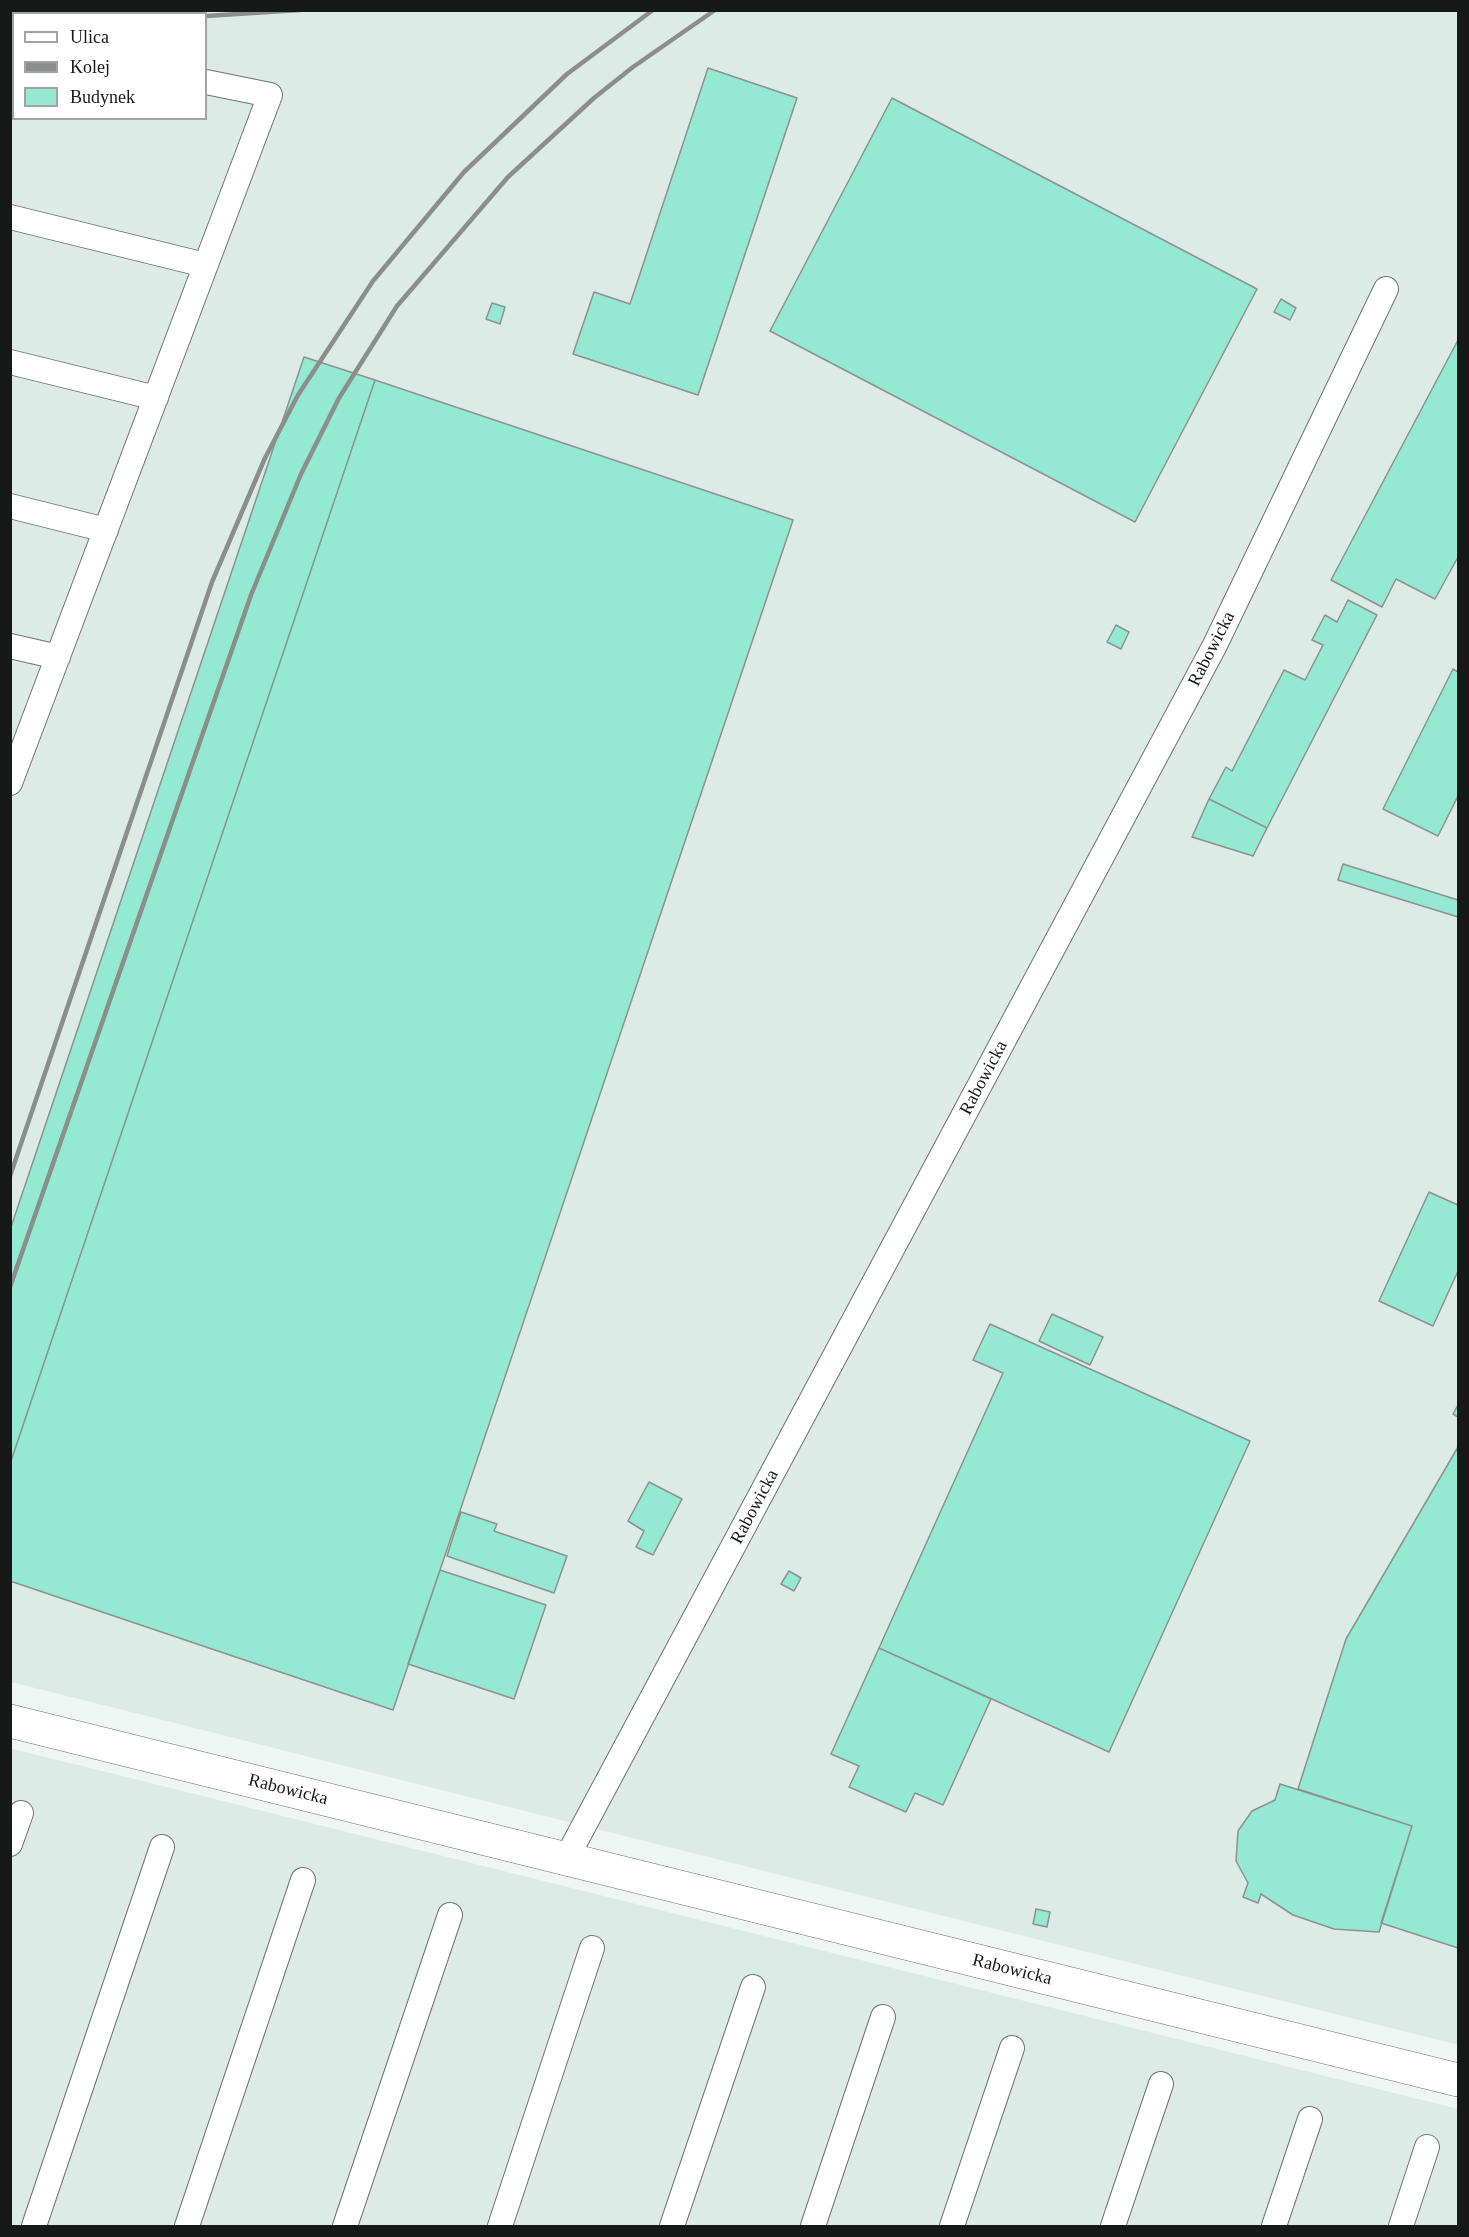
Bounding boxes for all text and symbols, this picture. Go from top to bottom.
legend [12,12,207,120]
text: Ulica [70,27,109,47]
text: Kolej [70,57,110,77]
text: Budynek [70,87,135,107]
street label: Rabowicka [1184,608,1240,690]
street label: Rabowicka [955,1037,1013,1119]
street label: Rabowicka [726,1466,784,1548]
street label: Rabowicka [246,1770,330,1810]
street label: Rabowicka [970,1950,1054,1990]

